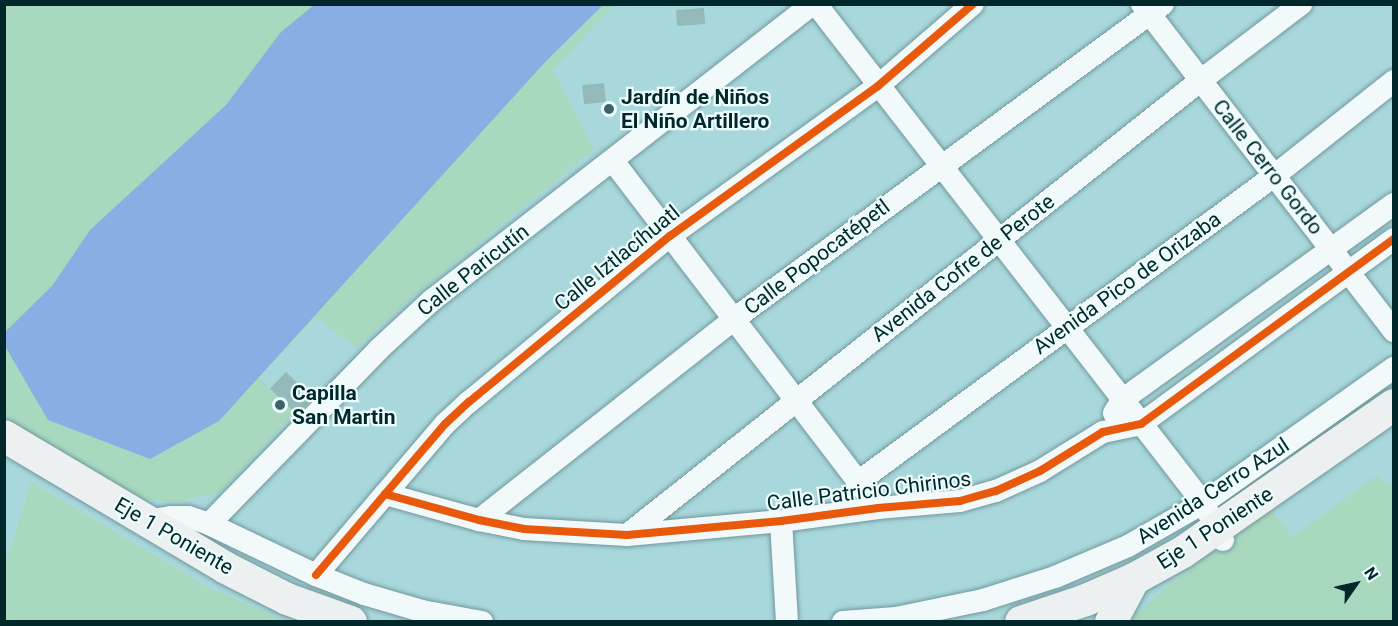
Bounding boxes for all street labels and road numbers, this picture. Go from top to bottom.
street label: Calle Cerro Gordo [1207,94,1329,240]
street label: Avenida Cofre de Perote [867,189,1059,347]
street label: Calle Popocatépetl [739,194,895,320]
street label: Calle Iztlacíhuatl [549,200,685,316]
street label: Avenida Pico de Orizaba [1028,206,1226,360]
street label: Calle Paricutín [412,219,534,321]
street label: Avenida Cerro Azul [1132,432,1294,550]
street label: Calle Patricio Chirinos [765,466,973,516]
street label: Eje 1 Poniente [1152,481,1278,575]
street label: Eje 1 Poniente [110,492,238,580]

